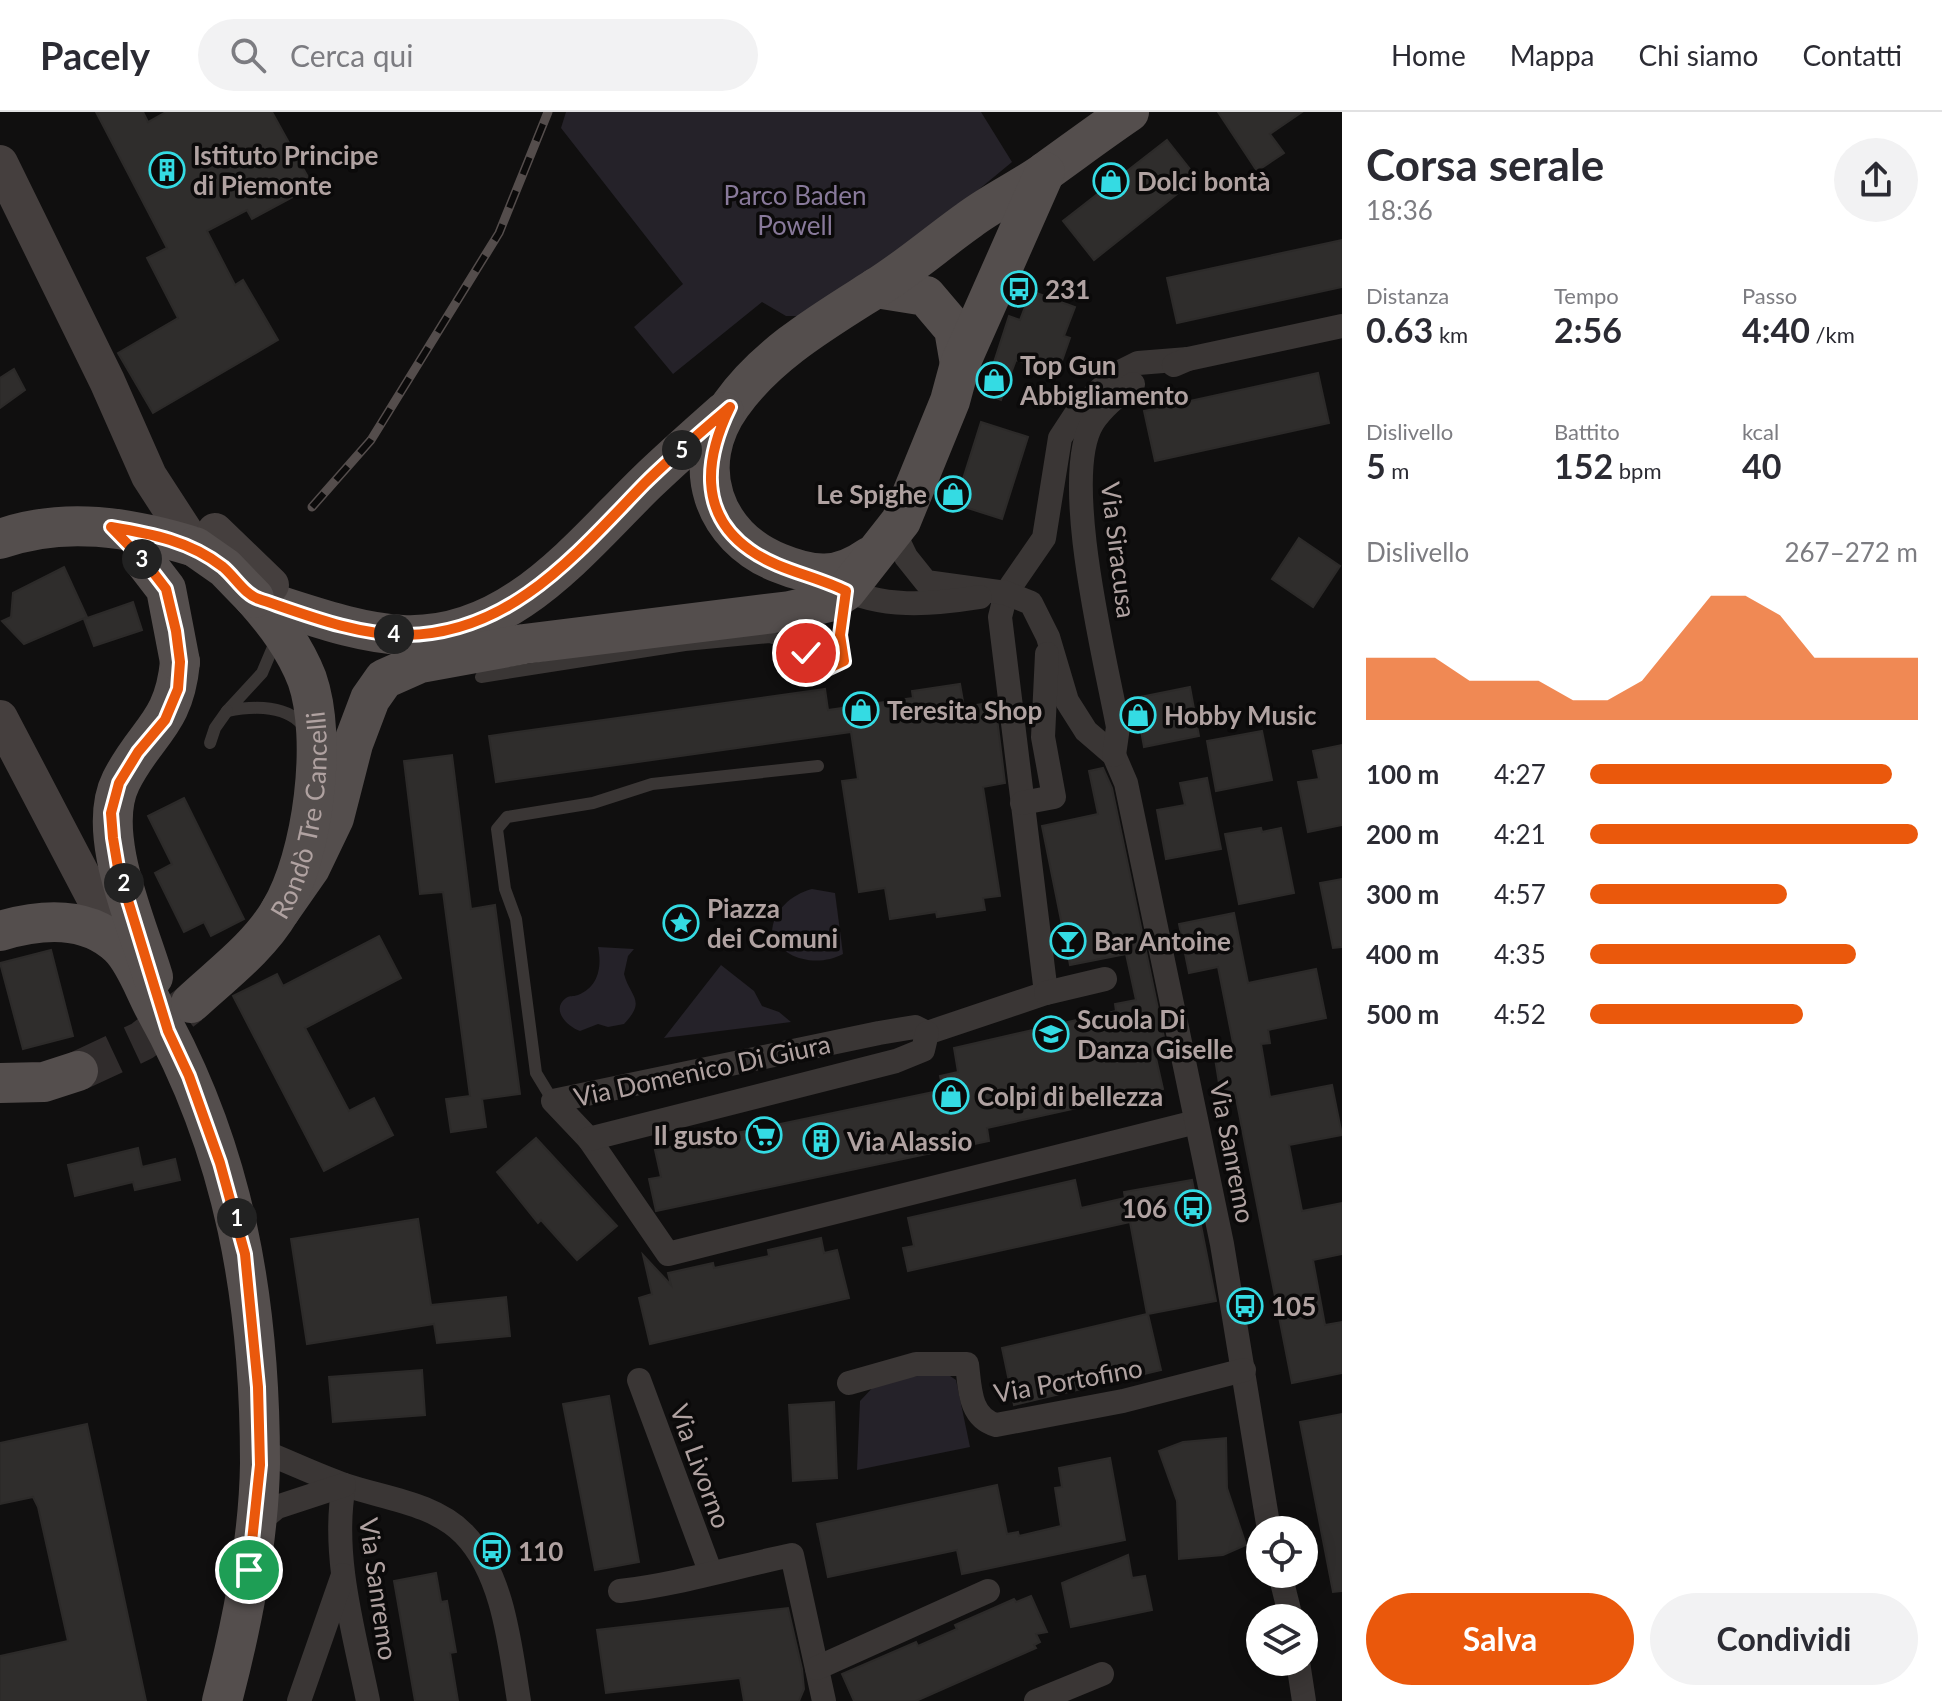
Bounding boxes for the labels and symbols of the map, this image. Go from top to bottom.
place label: Istituto Principe di Piemonte [193,139,378,201]
building icon: Istituto Principe di Piemonte [148,151,186,189]
shop icon: Dolci bontà [1092,162,1130,200]
place label: Dolci bontà [1137,165,1271,197]
park label: Parco Baden Powell [724,179,866,241]
bus stop icon: 231 [1000,270,1038,308]
place label: 231 [1045,273,1090,305]
place label: Top Gun Abbigliamento [1019,349,1189,411]
shop icon: Top Gun Abbigliamento [975,361,1013,399]
pin: 5 [662,430,702,470]
shop icon: Le Spighe [934,475,972,513]
place label: Le Spighe [816,478,927,510]
street label: Via Siracusa [1095,480,1143,620]
pin: 3 [122,539,162,579]
pin: 4 [374,614,414,654]
pin [772,619,840,687]
shop icon: Teresita Shop [842,691,880,729]
place label: Teresita Shop [887,694,1042,726]
shop icon: Hobby Music [1119,696,1157,734]
place label: Hobby Music [1164,699,1317,731]
street label: Rondò Tre Cancelli [263,710,333,924]
pin: 2 [104,863,144,903]
place label: Piazza dei Comuni [707,892,838,954]
place icon: Piazza dei Comuni [662,904,700,942]
bar icon: Bar Antoine [1049,922,1087,960]
place label: Bar Antoine [1094,925,1231,957]
place label: Scuola Di Danza Giselle [1077,1003,1233,1065]
school or university icon: Scuola Di Danza Giselle [1032,1015,1070,1053]
street label: Via Domenico Di Giura [571,1027,833,1113]
shop icon: Colpi di bellezza [932,1077,970,1115]
street label: Via Sanremo [1204,1078,1262,1226]
place label: Colpi di bellezza [977,1080,1163,1112]
supermarket icon: Il gusto [745,1116,783,1154]
place label: Il gusto [653,1119,738,1151]
building icon: Via Alassio [802,1122,840,1160]
place label: Via Alassio [846,1125,972,1157]
bus stop icon: 106 [1174,1189,1212,1227]
place label: 106 [1122,1192,1167,1224]
pin: 1 [217,1198,257,1238]
bus stop icon: 105 [1226,1287,1264,1325]
place label: 105 [1271,1290,1316,1322]
street label: Via Portofino [991,1351,1145,1409]
street label: Via Livorno [664,1400,738,1532]
street label: Via Sanremo [353,1516,405,1662]
bus stop icon: 110 [473,1532,511,1570]
place label: 110 [518,1535,563,1567]
pin [215,1536,283,1604]

